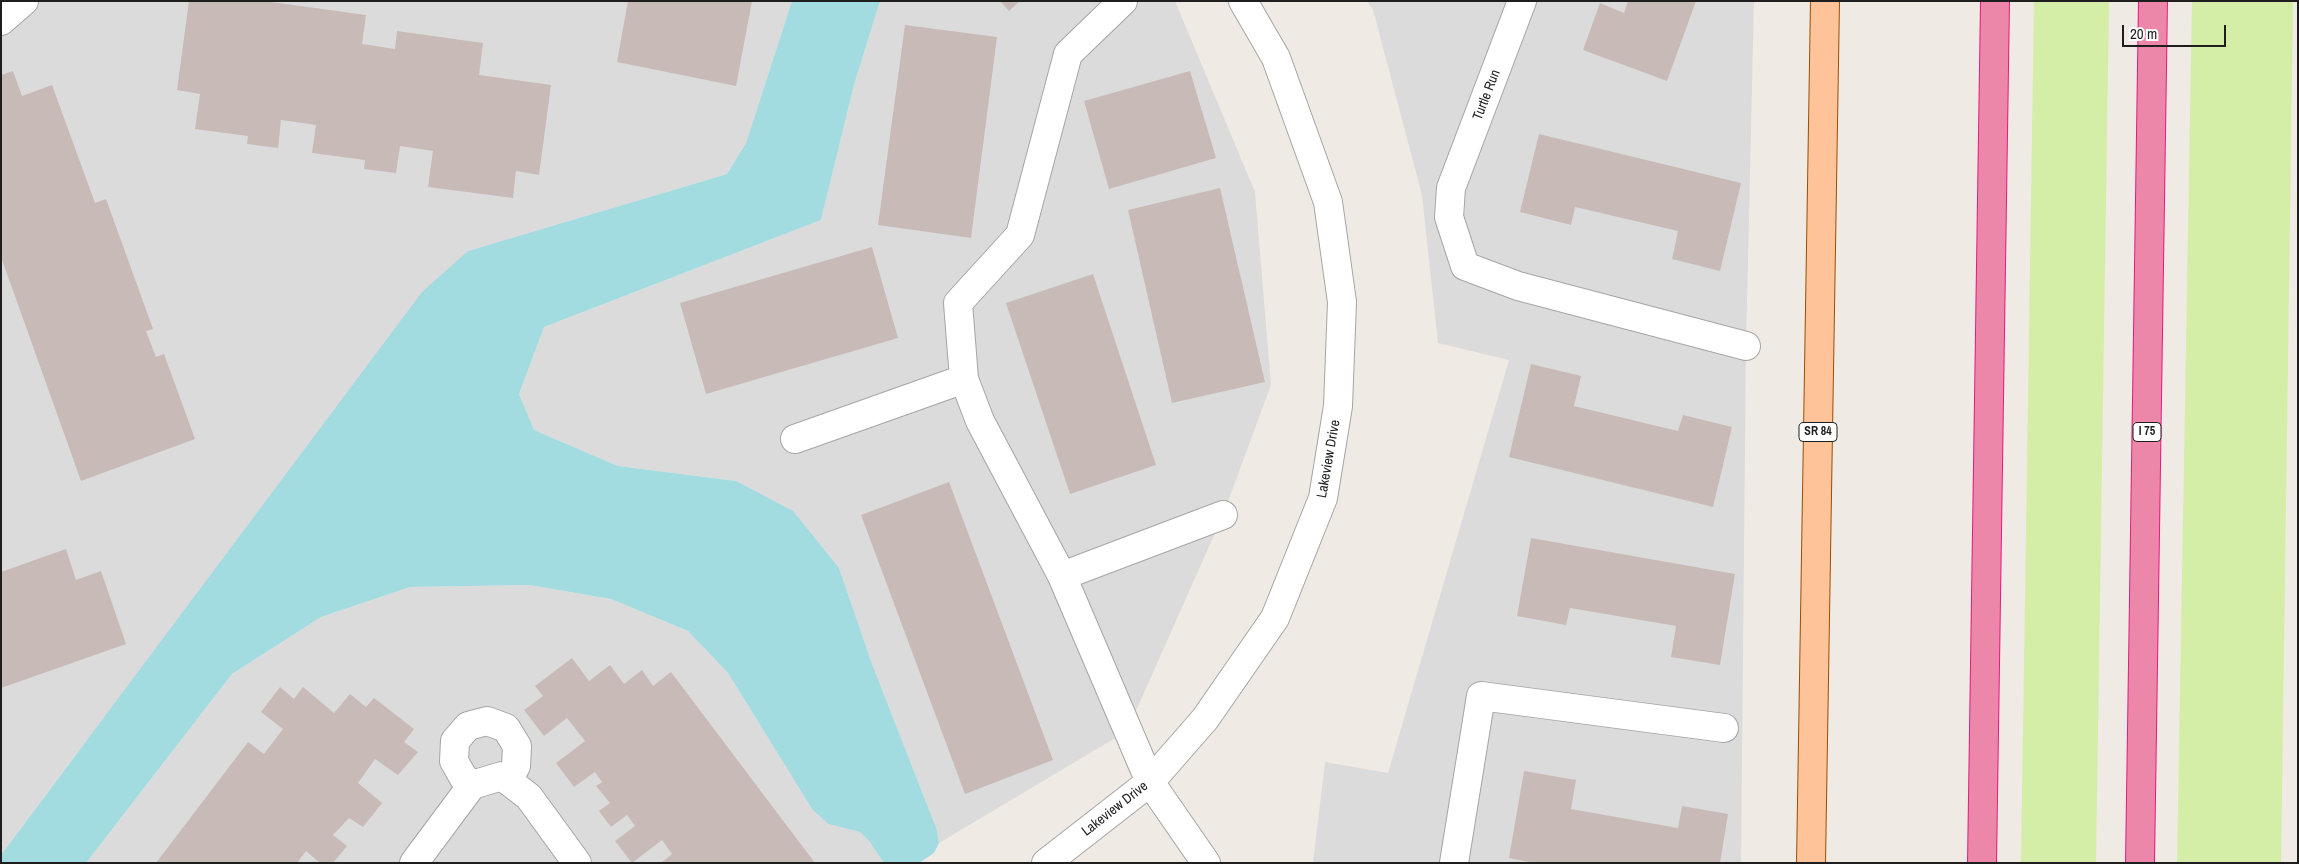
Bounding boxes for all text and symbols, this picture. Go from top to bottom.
scale bar [2124,15,2228,47]
text: 20 m [2130,23,2157,44]
street label: Turtle Run [1470,67,1504,123]
street label: Lakeview Drive [1314,419,1344,499]
road number: SR 84 [1799,422,1837,442]
road number: I 75 [2133,422,2161,442]
street label: Lakeview Drive [1079,778,1151,840]

